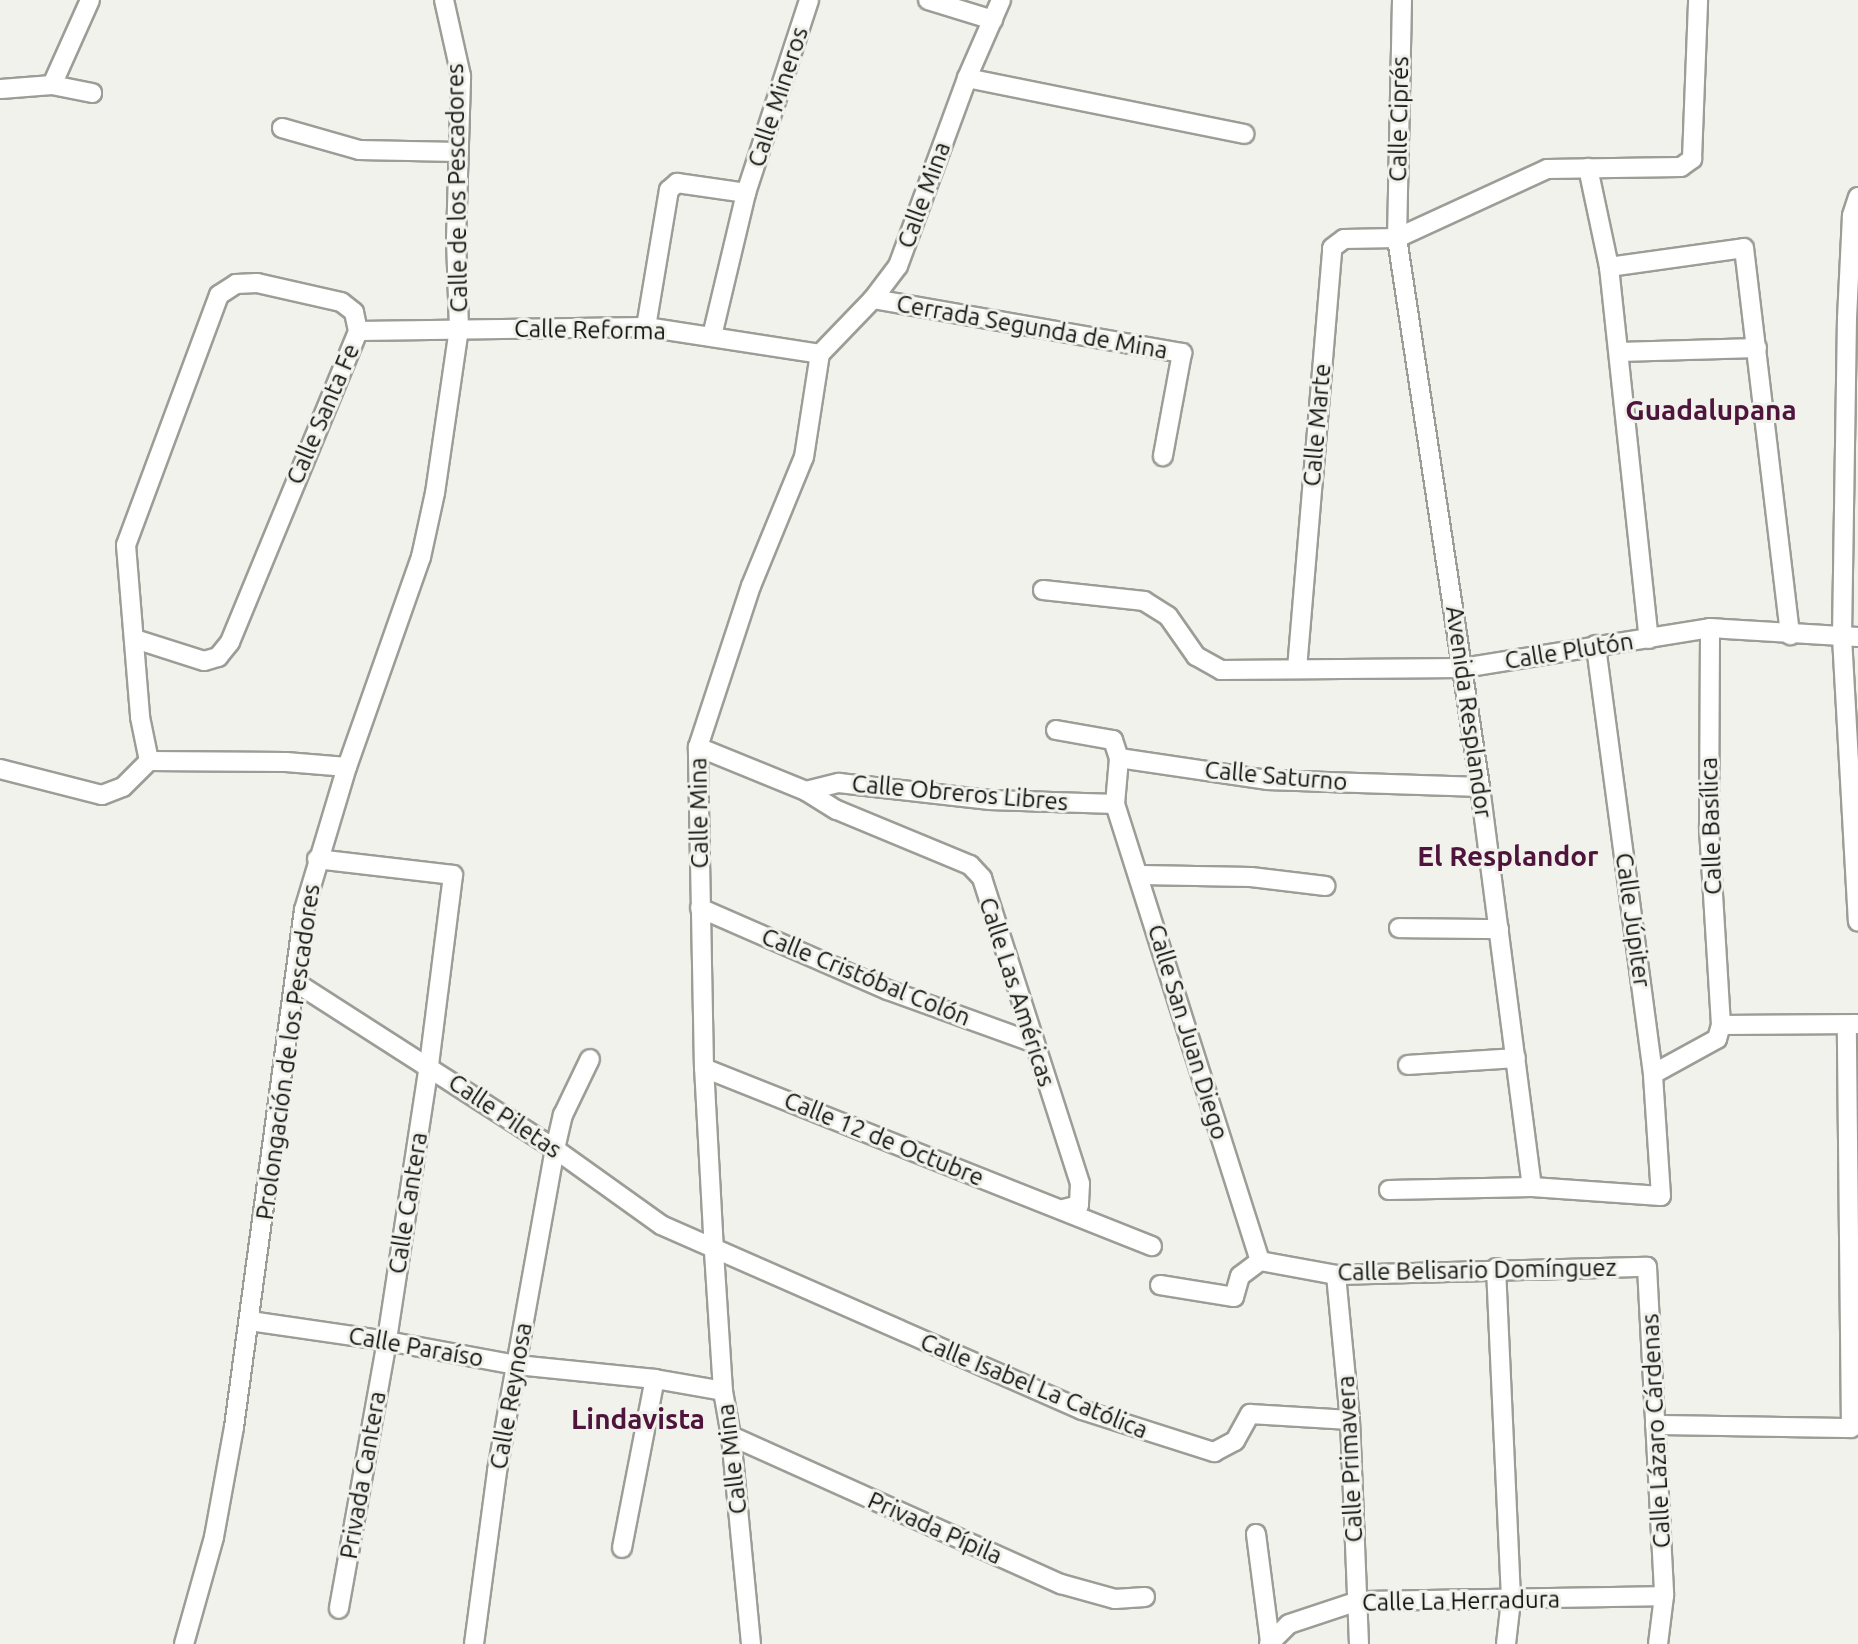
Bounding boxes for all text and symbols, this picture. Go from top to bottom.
street label: Calle Mineros [742,23,814,171]
street label: Calle Ciprés [1384,56,1414,182]
street label: Calle de los Pescadores [440,63,474,313]
street label: Calle Mina [891,138,957,252]
street label: Cerrada Segunda de Mina [894,289,1170,365]
street label: Calle Reforma [514,314,666,346]
street label: Calle Santa Fe [280,339,366,489]
street label: Calle Marte [1297,362,1337,488]
district label: Guadalupana [1625,393,1797,427]
street label: Avenida Resplandor [1440,604,1498,820]
street label: Calle Plutón [1503,627,1635,675]
street label: Calle Saturno [1203,755,1349,797]
street label: Calle Mina [684,757,714,869]
street label: Calle Basílica [1694,757,1728,895]
street label: Calle Obreros Libres [851,769,1069,817]
district label: El Resplandor [1417,839,1599,873]
street label: Calle Júpiter [1609,851,1657,989]
street label: Prolongación de los Pescadores [250,882,326,1222]
street label: Calle Las Américas [973,894,1061,1090]
street label: Calle San Juan Diego [1142,921,1234,1143]
street label: Calle Cristóbal Colón [757,922,975,1032]
street label: Calle Piletas [443,1068,567,1164]
street label: Calle 12 de Octubre [780,1086,988,1192]
street label: Calle Cantera [383,1130,433,1276]
street label: Calle Belisario Domínguez [1337,1253,1617,1287]
street label: Calle Lázaro Cárdenas [1635,1313,1677,1549]
street label: Calle Reynosa [484,1320,538,1472]
street label: Calle Paraíso [346,1321,486,1373]
street label: Calle Isabel La Católica [916,1327,1152,1445]
street label: Calle Primavera [1331,1375,1369,1543]
street label: Privada Cantera [334,1389,392,1561]
district label: Lindavista [571,1402,705,1436]
street label: Calle Mina [711,1402,753,1516]
street label: Privada Pípila [863,1486,1007,1570]
street label: Calle La Herradura [1362,1585,1560,1617]

